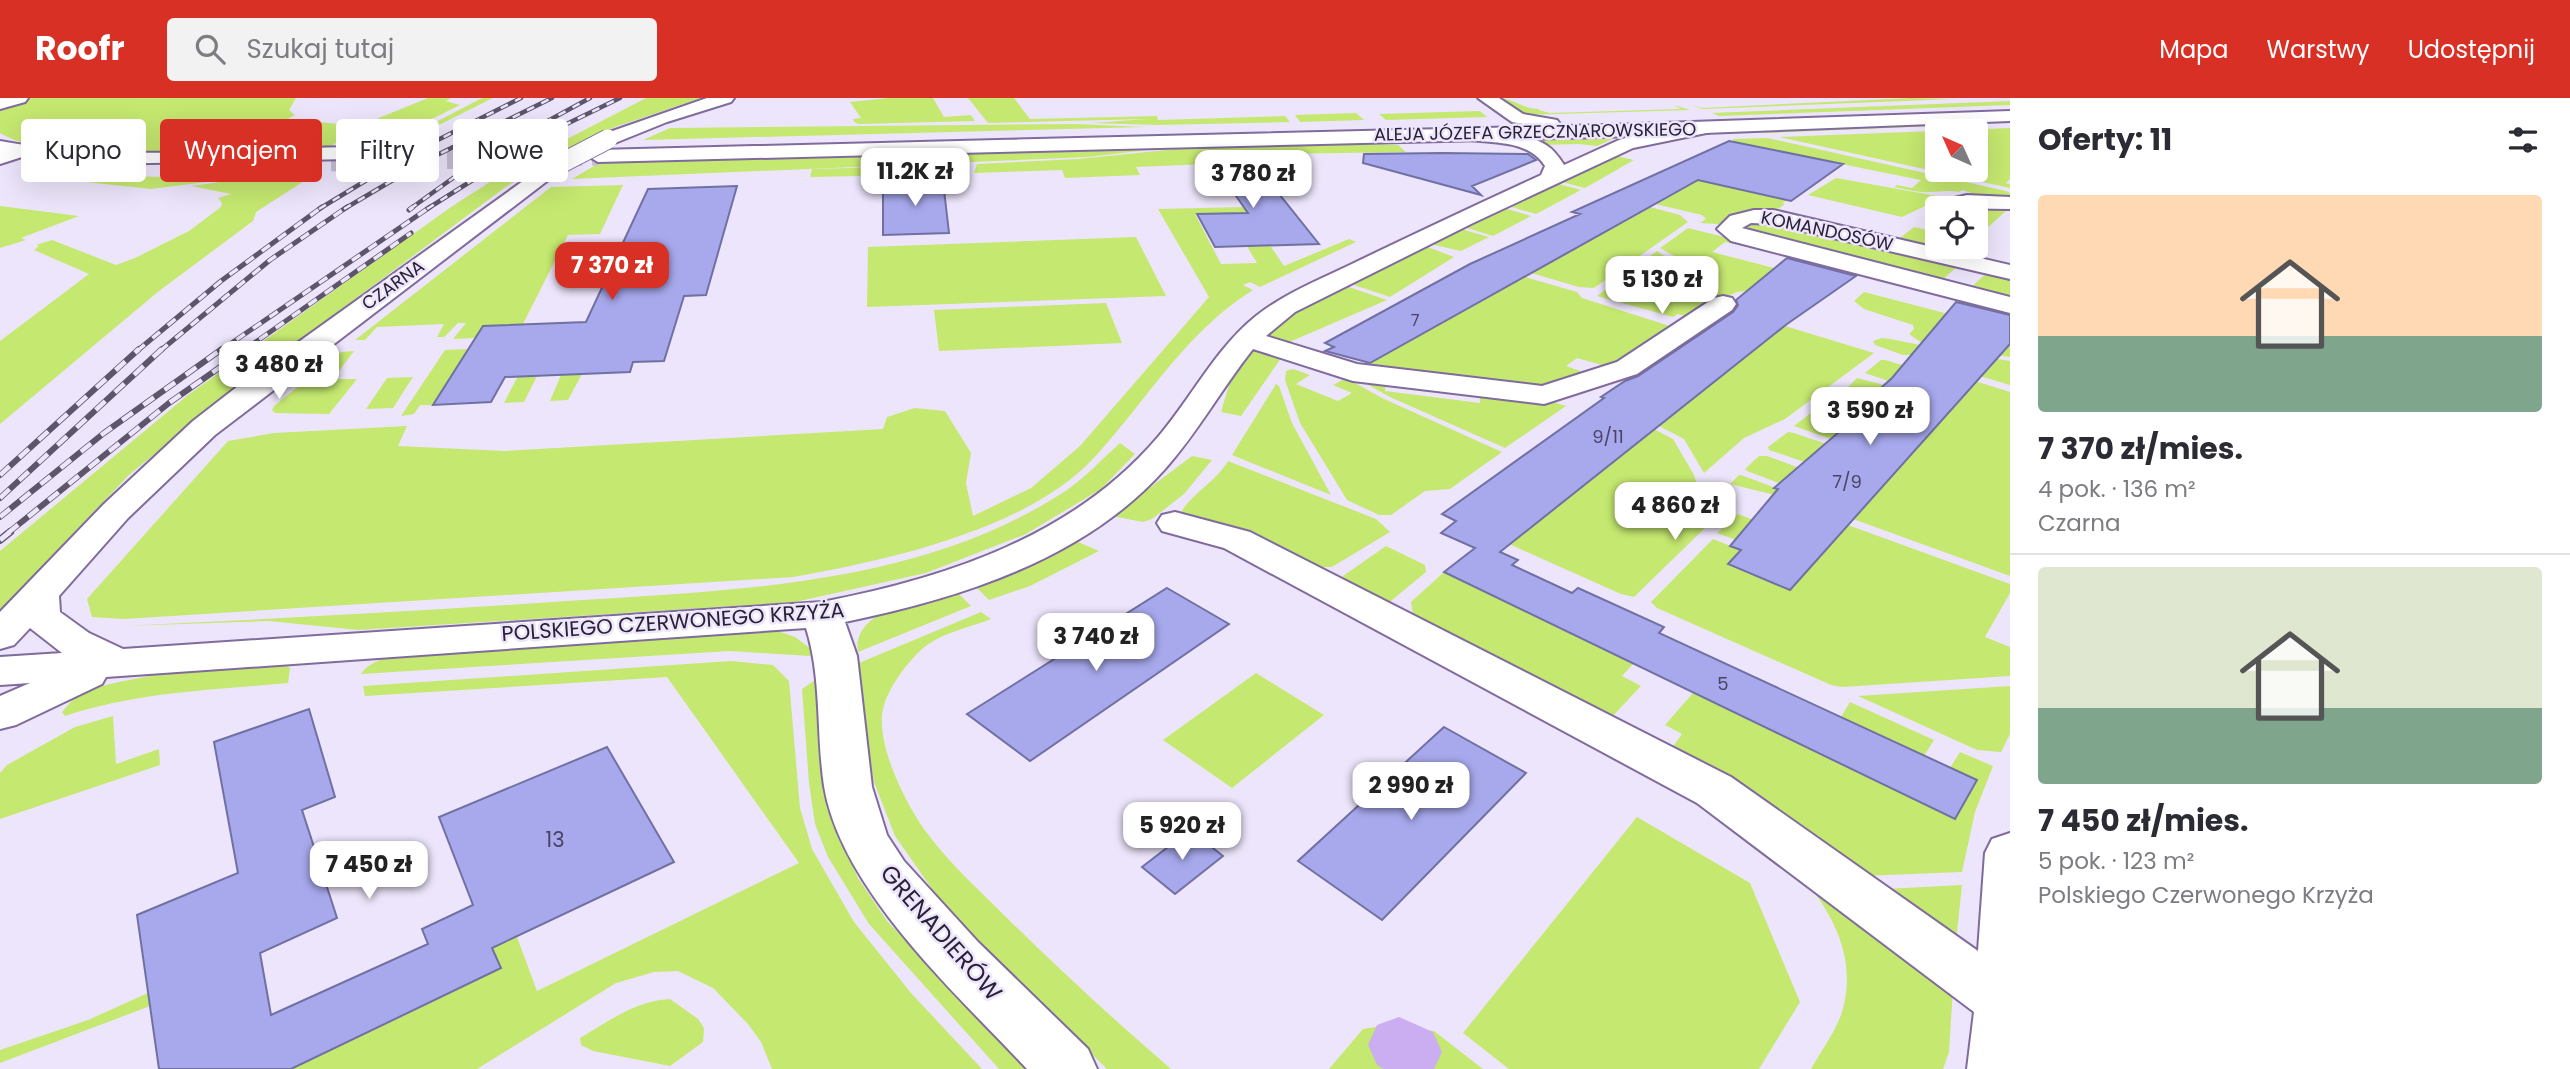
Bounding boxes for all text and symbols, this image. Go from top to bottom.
search box [167,18,657,81]
text: Roofr [35,25,125,72]
icon: search [191,30,229,68]
text: Szukaj tutaj [247,31,394,67]
text: Mapa [2159,33,2229,66]
text: Warstwy [2267,33,2370,66]
text: Udostępnij [2408,33,2535,66]
street label: ALEJA JÓZEFA GRZECZNAROWSKIEGO [1374,116,1696,147]
text: Oferty: 11 [2038,118,2172,161]
chip: Kupno [21,119,146,182]
chip: Wynajem [160,119,322,182]
chip: Filtry [336,119,439,182]
chip: Nowe [453,119,568,182]
north arrow [1925,119,1988,182]
map controls [1925,119,1988,259]
icon: filters [2504,121,2542,159]
pin: 11.2K zł [843,148,987,208]
pin: 3 780 zł [1181,150,1325,210]
text: 11.2K zł [877,155,953,187]
text: 3 780 zł [1211,157,1295,189]
button: locate [1925,196,1988,259]
street label: KOMANDOSÓW [1759,204,1896,257]
icon: home [2227,241,2353,367]
pin: 7 370 zł [540,242,684,302]
text: 7 370 zł [571,249,653,281]
street label: CZARNA [356,253,429,316]
pin: 5 130 zł [1590,256,1734,316]
text: 5 130 zł [1621,263,1703,295]
house number: 7 [1411,309,1420,332]
pin: 3 480 zł [207,342,351,401]
text: 3 480 zł [235,348,323,380]
pin: 3 590 zł [1798,388,1942,447]
text: 3 590 zł [1827,394,1913,426]
house number: 9/11 [1592,424,1624,449]
text: 7 370 zł/mies. [2038,427,2243,470]
house number: 7/9 [1832,469,1862,494]
text: 4 pok. · 136 m² [2038,473,2196,505]
pin: 4 860 zł [1603,482,1747,542]
text: 4 860 zł [1631,489,1719,521]
text: Czarna [2038,507,2121,539]
street label: POLSKIEGO CZERWONEGO KRZYŻA [501,595,845,648]
icon: home [2227,613,2353,739]
pin: 3 740 zł [1024,614,1168,673]
text: 3 740 zł [1053,620,1139,652]
house number: 5 [1717,671,1729,696]
pin: 2 990 zł [1339,762,1483,822]
text: 2 990 zł [1369,769,1453,801]
text: 7 450 zł/mies. [2038,799,2249,842]
pin: 5 920 zł [1110,802,1254,862]
text: 5 920 zł [1139,809,1225,841]
house number: 13 [545,825,565,854]
pin: 7 450 zł [297,842,441,901]
text: 5 pok. · 123 m² [2038,845,2194,877]
text: 7 450 zł [326,848,412,880]
street label: GRENADIERÓW [873,857,1010,1008]
text: Polskiego Czerwonego Krzyża [2038,879,2374,911]

